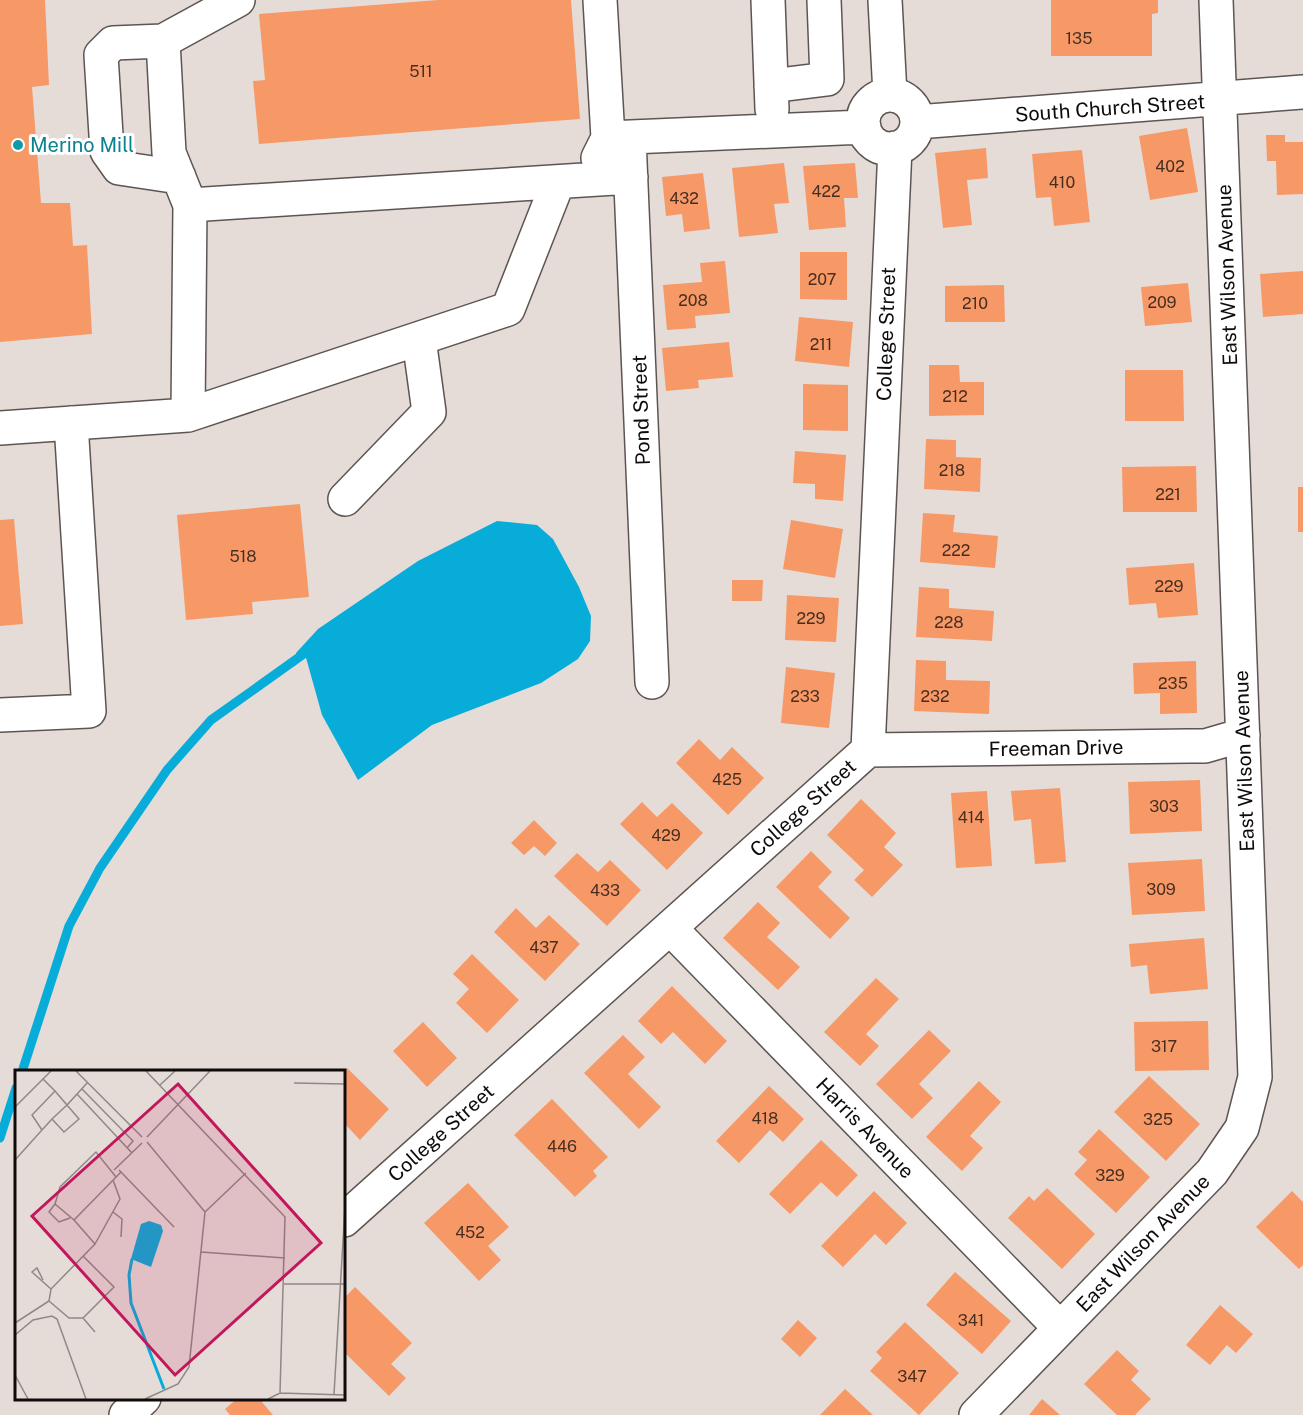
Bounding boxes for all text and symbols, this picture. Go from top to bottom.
house number: 135 [1066,29,1092,48]
house number: 511 [409,62,433,81]
street label: South Church Street [1014,89,1206,127]
place label: Merino Mill [30,133,134,157]
marker: Merino Mill [11,138,25,152]
house number: 402 [1155,157,1185,176]
house number: 410 [1049,173,1075,192]
house number: 422 [811,182,841,201]
street label: East Wilson Avenue [1212,184,1242,366]
house number: 432 [669,189,699,208]
street label: College Street [872,267,900,401]
house number: 207 [808,270,836,289]
house number: 208 [678,291,708,310]
house number: 209 [1147,293,1177,312]
house number: 210 [962,294,988,313]
house number: 211 [810,335,832,354]
street label: Pond Street [627,354,655,466]
house number: 212 [942,387,968,406]
house number: 218 [939,461,965,480]
house number: 221 [1155,485,1181,504]
house number: 222 [942,541,970,560]
house number: 518 [229,547,257,566]
house number: 229 [1154,577,1184,596]
house number: 229 [796,609,826,628]
house number: 228 [934,613,964,632]
street label: East Wilson Avenue [1229,670,1259,852]
house number: 235 [1158,674,1188,693]
house number: 233 [790,687,820,706]
house number: 232 [920,687,950,706]
street label: Freeman Drive [988,735,1124,761]
street label: College Street [745,754,861,862]
house number: 425 [712,770,742,789]
house number: 303 [1149,797,1179,816]
house number: 414 [958,808,984,827]
house number: 429 [651,826,681,845]
house number: 309 [1146,880,1176,899]
house number: 433 [590,881,620,900]
house number: 437 [529,938,559,957]
house number: 317 [1151,1037,1177,1056]
inset map [15,1070,345,1400]
street label: Harris Avenue [811,1073,919,1183]
street label: College Street [383,1079,499,1187]
house number: 418 [752,1109,778,1128]
house number: 325 [1143,1110,1173,1129]
house number: 446 [547,1137,577,1156]
house number: 329 [1095,1166,1125,1185]
street label: East Wilson Avenue [1071,1169,1215,1317]
house number: 452 [455,1223,485,1242]
house number: 341 [958,1311,984,1330]
house number: 347 [897,1367,927,1386]

